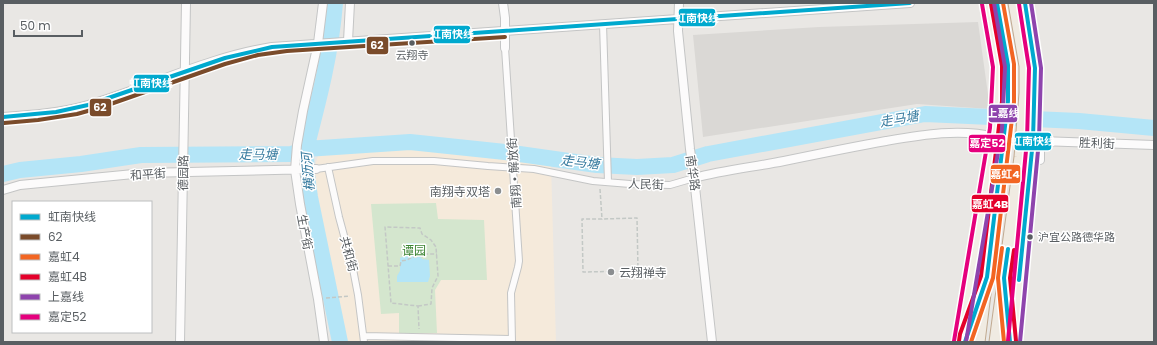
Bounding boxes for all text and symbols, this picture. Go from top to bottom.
line badge: 虹南快线 [678,8,716,27]
text: 虹南快线 [675,10,719,26]
scale bar [14,12,82,38]
text: 50 m [20,17,51,34]
line badge: 虹南快线 [433,25,471,44]
text: 虹南快线 [430,26,474,42]
line badge: 62 [366,36,389,55]
text: 62 [370,37,384,53]
marker: 云翔寺 [407,38,417,48]
place label: 云翔寺 [396,47,429,63]
line badge: 虹南快线 [133,74,170,93]
text: 虹南快线 [129,75,173,91]
line badge: 62 [89,98,112,117]
text: 62 [93,99,107,115]
line badge: 上嘉线 [988,104,1018,123]
text: 上嘉线 [987,105,1020,121]
water label: 走马塘 [878,106,922,132]
line badge: 虹南快线 [1014,132,1052,151]
text: 虹南快线 [1011,133,1055,149]
line badge: 嘉定52 [968,134,1006,153]
street label: 胜利街 [1079,134,1115,152]
text: 嘉定52 [969,135,1005,151]
street label: 南翔 • 解放街 [503,137,525,209]
water label: 走马塘 [238,145,279,164]
water label: 横沥河 [297,149,319,192]
water label: 走马塘 [560,151,602,174]
street label: 南华路 [682,154,704,192]
street label: 德园路 [174,155,192,191]
street label: 和平街 [129,164,167,184]
line badge: 嘉虹4 [990,164,1021,184]
text: 嘉虹4 [990,166,1020,182]
street label: 人民街 [628,175,664,193]
place label: 南翔寺双塔 [430,183,490,200]
marker: 南翔寺双塔 [493,186,503,196]
line badge: 嘉虹4B [971,194,1009,213]
text: 嘉虹4B [972,196,1008,212]
legend [12,201,152,333]
text: 虹南快线 [48,208,96,225]
street label: 生产街 [293,213,317,251]
text: 62 [48,228,63,245]
place label: 沪宜公路德华路 [1038,229,1115,245]
marker: 沪宜公路德华路 [1025,232,1035,242]
street label: 共和街 [336,234,362,274]
park label: 谭园 [402,242,426,259]
text: 嘉虹4 [48,248,80,265]
place label: 云翔禅寺 [619,264,667,281]
marker: 云翔禅寺 [606,267,616,277]
text: 嘉虹4B [48,268,87,285]
text: 上嘉线 [48,288,84,305]
text: 嘉定52 [48,308,87,325]

